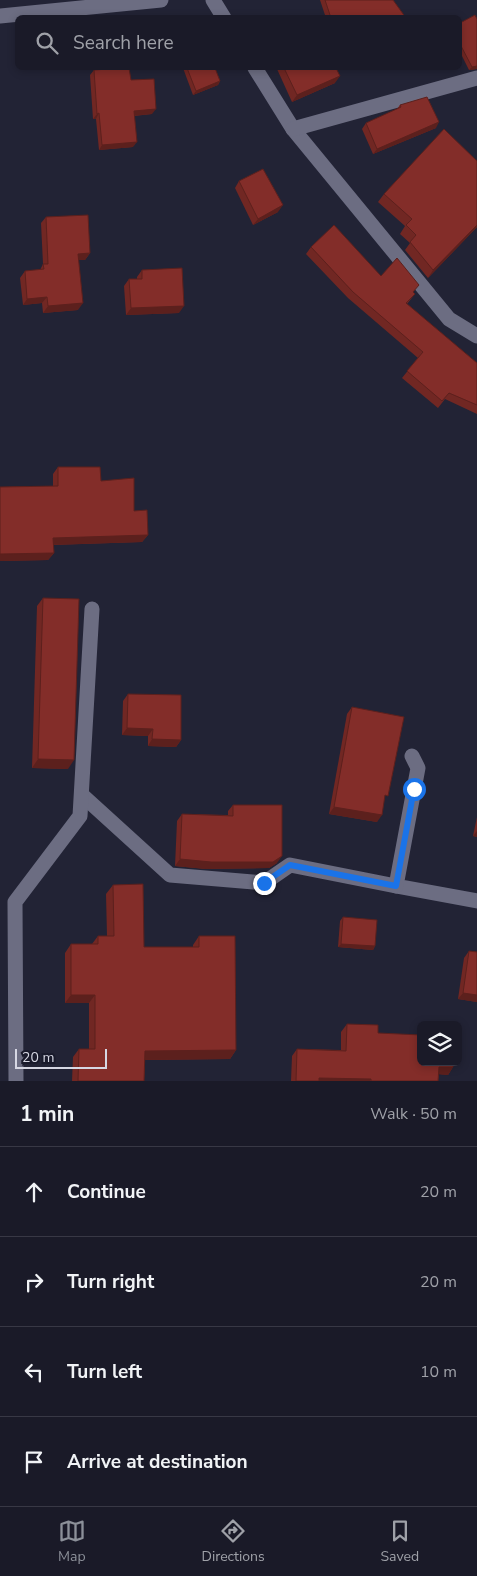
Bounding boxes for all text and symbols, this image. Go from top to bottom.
search box [15,15,462,70]
icon: search [33,29,61,57]
text: Search here [73,30,174,56]
route start [403,778,426,801]
route end [253,872,276,895]
map controls [417,1021,462,1066]
button: layers [417,1021,462,1066]
scale bar [15,1046,108,1069]
text: 20 m [22,1048,54,1067]
text: 1 min [20,1100,74,1128]
text: Walk · 50 m [370,1103,457,1125]
icon: ahead [20,1178,48,1206]
text: Continue [67,1179,146,1205]
text: 20 m [420,1181,457,1203]
icon: right [20,1268,48,1296]
text: Turn right [67,1269,154,1295]
text: 20 m [420,1271,457,1293]
icon: left [20,1358,48,1386]
text: Turn left [67,1359,142,1385]
text: 10 m [420,1361,457,1383]
icon: arrive [20,1448,48,1476]
text: Arrive at destination [67,1449,248,1475]
tab: Map [58,1517,86,1566]
tab: Directions [202,1517,265,1566]
tab: Saved [380,1517,419,1566]

